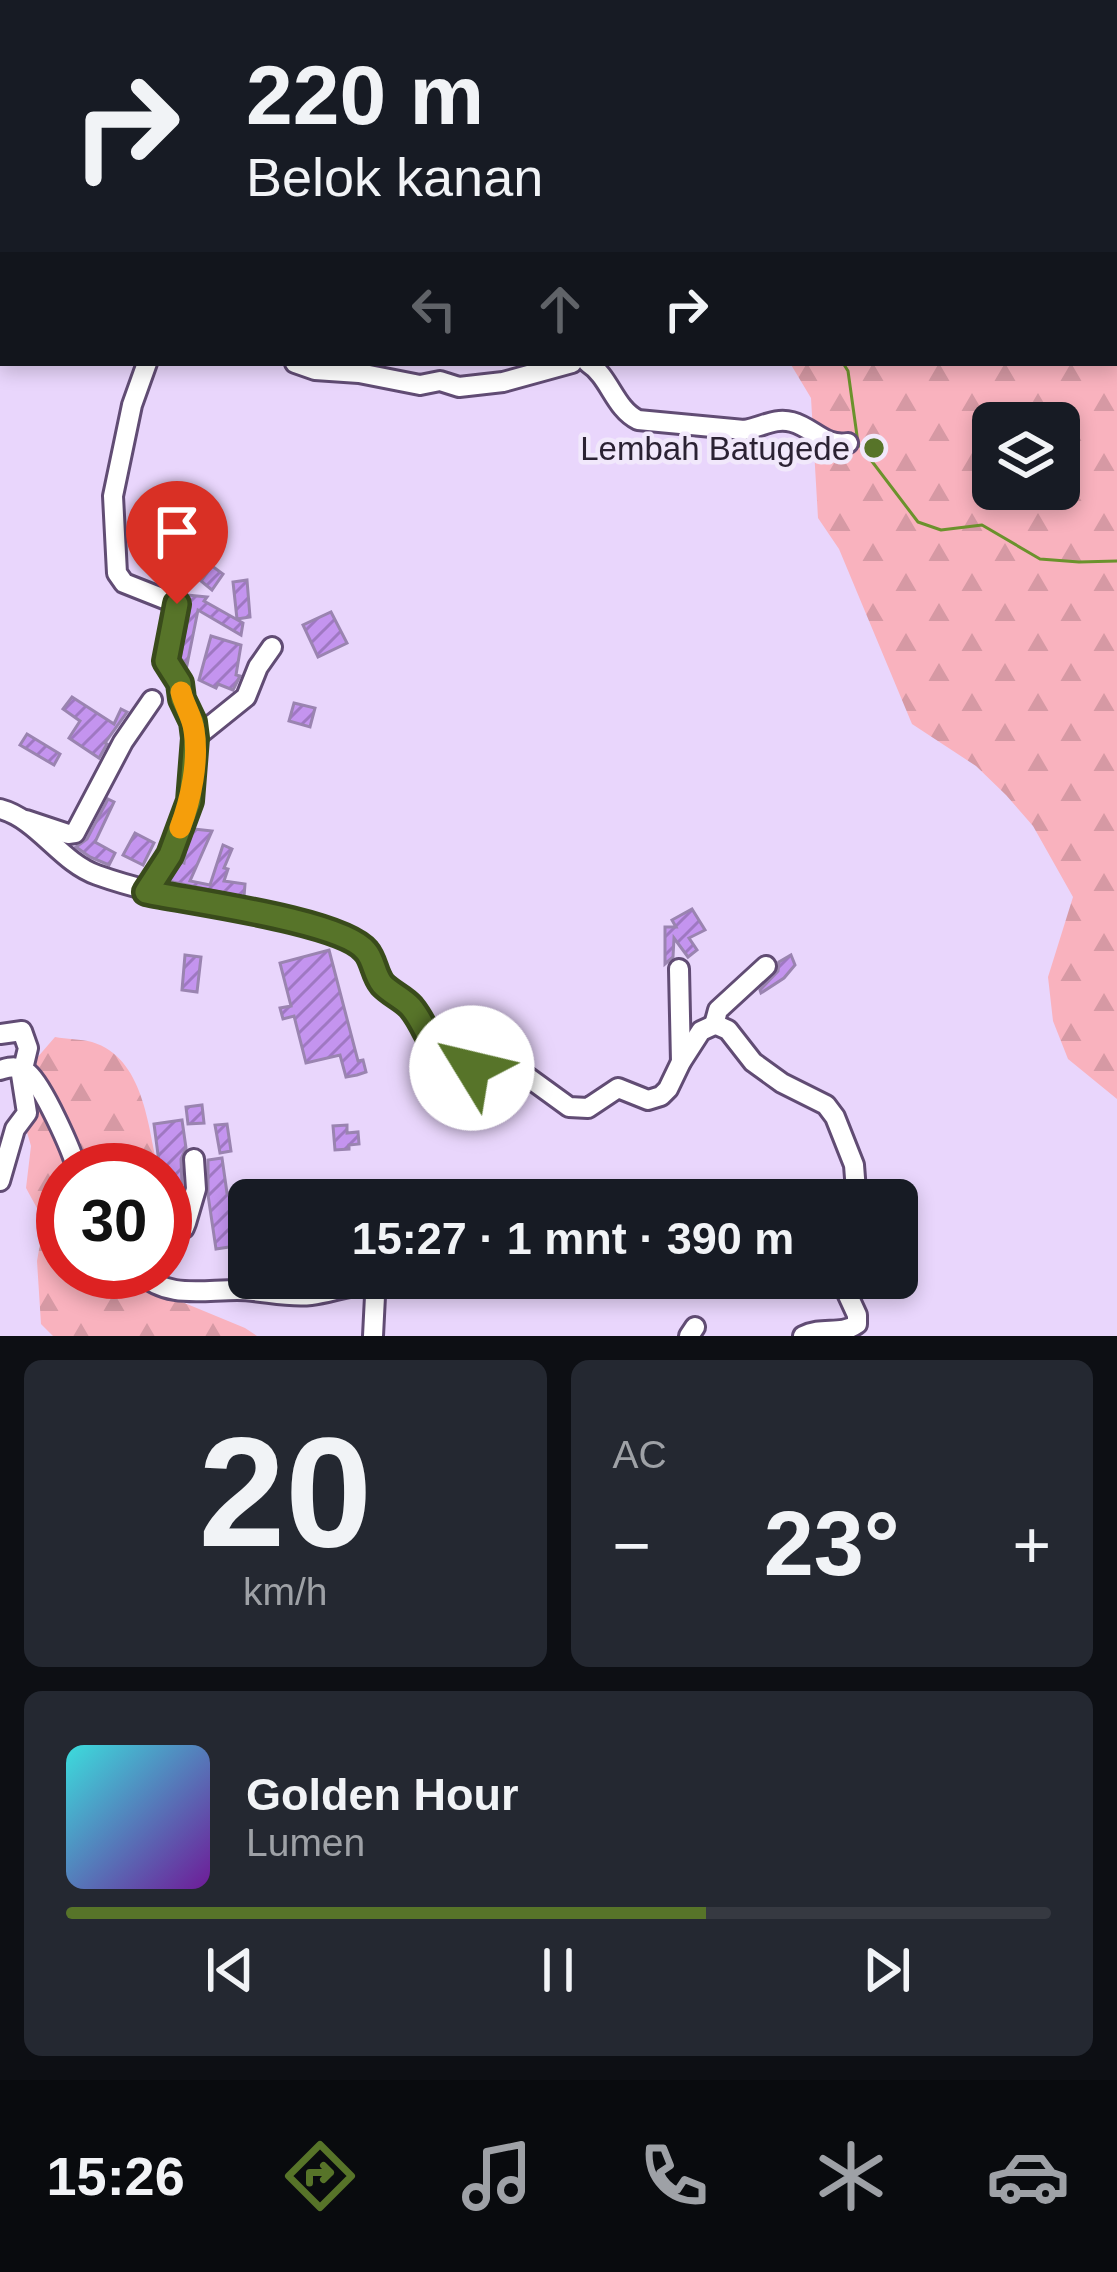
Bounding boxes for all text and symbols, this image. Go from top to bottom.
icon: right [48,48,204,204]
text: 220 m [246,48,484,142]
text: Belok kanan [246,147,543,207]
icon: left [401,276,467,342]
icon: ahead [527,276,593,342]
icon: right [653,276,719,342]
map controls [972,402,1080,510]
button: layers [972,402,1080,510]
place label: Lembah Batugede [580,430,850,467]
marker: Lembah Batugede [861,435,887,461]
pin [126,481,228,604]
icon: arrive [144,499,210,565]
position arrow [409,1005,535,1131]
speed limit sign: 30 [36,1143,192,1299]
text: 15:27 · 1 mnt · 390 m [352,1213,794,1264]
text: 20 [198,1405,372,1579]
text: AC [613,1433,667,1476]
text: 23° [764,1494,900,1594]
text: − [613,1508,651,1582]
text: + [1012,1508,1051,1582]
text: km/h [243,1570,328,1613]
text: Golden Hour [246,1769,518,1820]
text: Lumen [246,1821,365,1864]
icon: previous [197,1937,263,2003]
icon: pause [525,1937,591,2003]
icon: next [854,1937,920,2003]
icon: directions [278,2134,362,2218]
icon: music [455,2134,539,2218]
icon: phone [632,2134,716,2218]
icon: climate [809,2134,893,2218]
icon: car [986,2134,1070,2218]
text: 15:26 [47,2146,185,2206]

